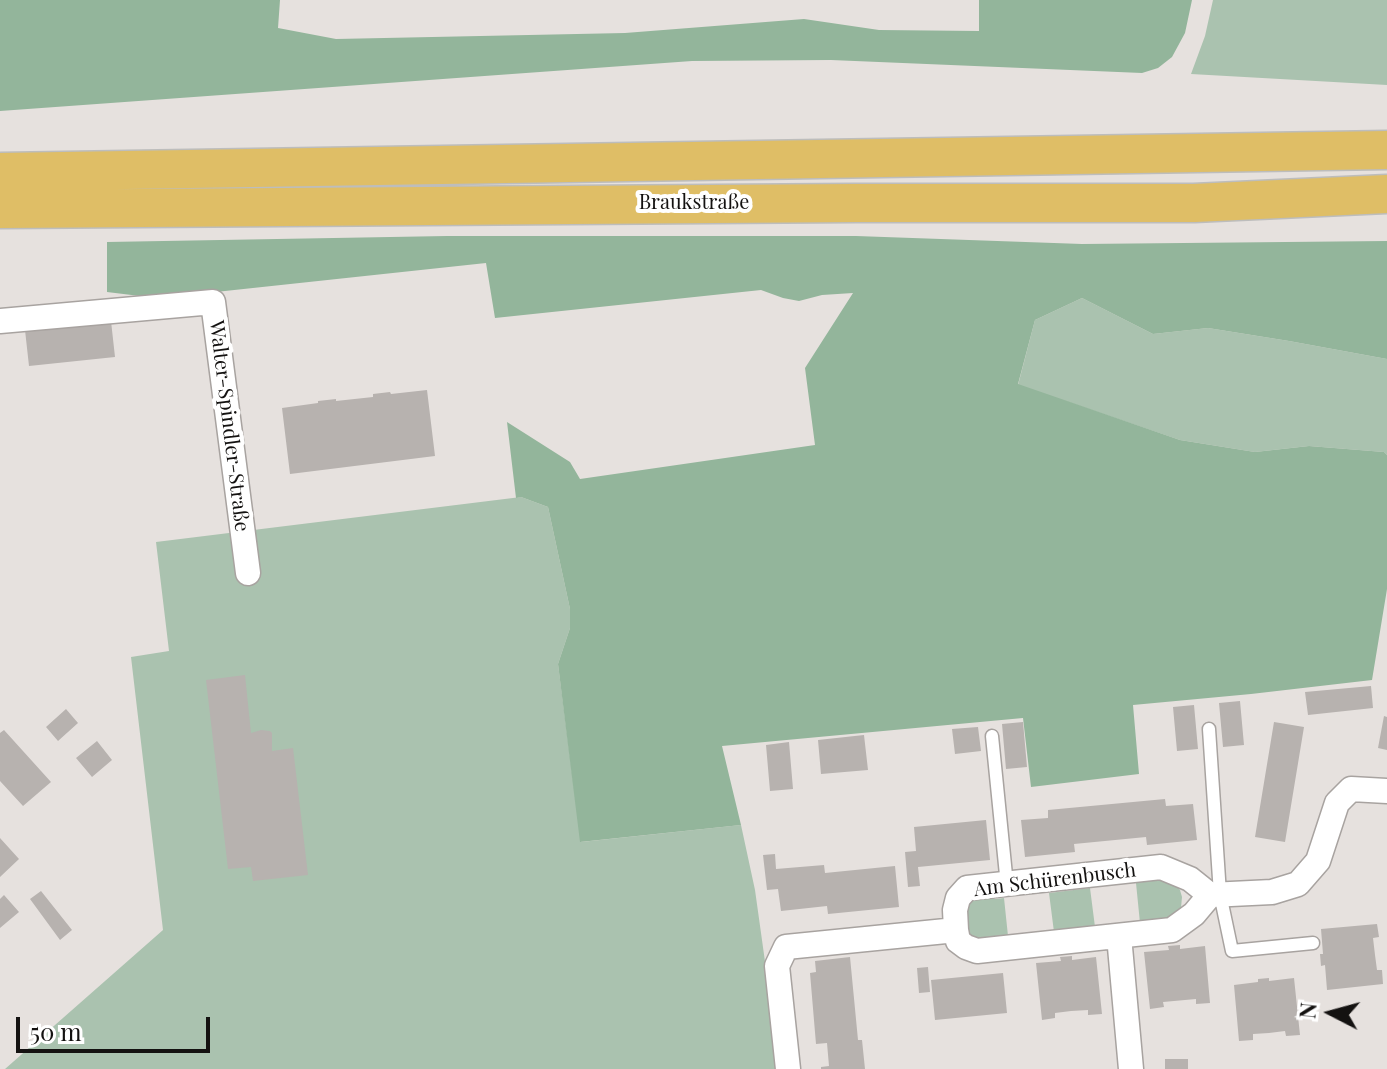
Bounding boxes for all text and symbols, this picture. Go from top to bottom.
street label: Braukstraße [639,191,749,215]
street label: Walter-Spindler-Straße [204,319,254,533]
street label: Am Schürenbusch [973,858,1137,902]
north arrow [1291,973,1371,1053]
scale bar [20,1001,214,1051]
text: N [1291,1001,1323,1020]
text: 50 m [30,1015,82,1047]

